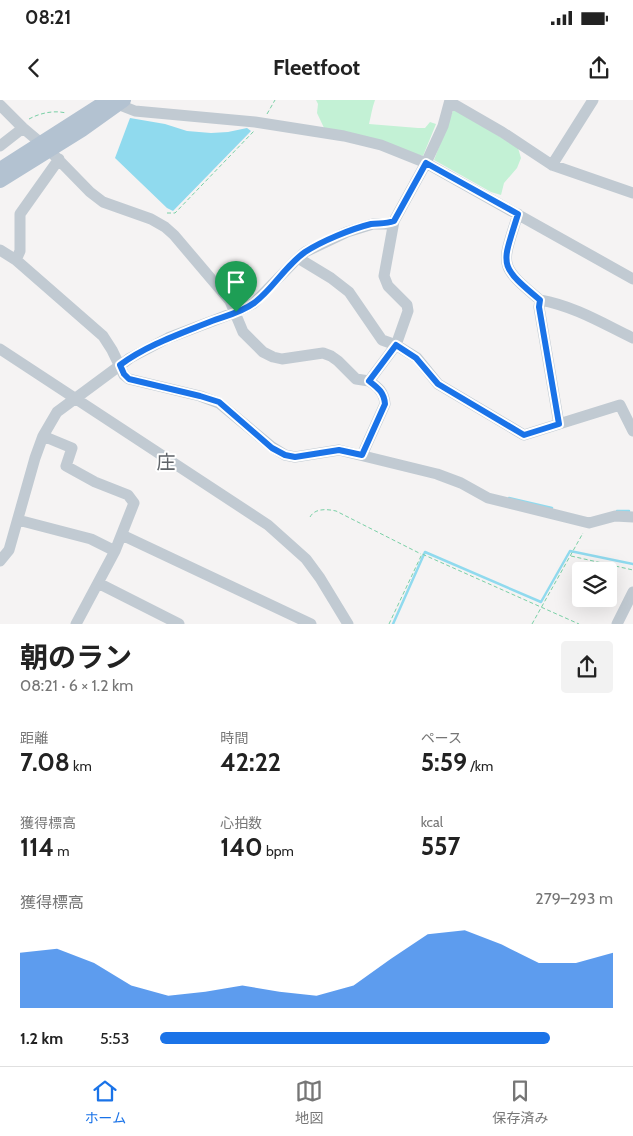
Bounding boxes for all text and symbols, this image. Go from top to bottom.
text: 08:21 [25,6,71,29]
icon: back [20,54,48,82]
text: Fleetfoot [273,54,360,81]
icon: share [585,54,613,82]
pin [215,261,257,312]
icon: arrive [222,268,250,296]
district label: 庄 [156,451,176,474]
map controls [572,562,617,607]
button: layers [572,562,617,607]
text: 朝のラン [20,640,132,674]
button: share [561,641,613,693]
text: 08:21 · 6 × 1.2 km [20,676,133,695]
text: 距離 [20,729,48,747]
text: 時間 [220,729,248,747]
text: ペース [421,729,462,747]
text: 7.08 [20,747,70,777]
text: 42:22 [220,747,281,777]
text: 5:59 [421,747,467,777]
text: km [70,757,92,775]
text: /km [467,757,493,775]
text: kcal [421,813,443,831]
text: 獲得標高 [20,814,76,832]
text: 心拍数 [220,814,262,832]
text: 557 [421,831,460,861]
text: 114 [20,832,54,862]
text: 140 [220,832,263,862]
text: m [54,842,69,860]
text: bpm [263,842,294,860]
text: 279–293 m [535,889,613,908]
text: 獲得標高 [20,893,84,912]
text: 1.2 km [20,1029,63,1048]
text: 5:53 [100,1029,129,1048]
tab: ホーム [85,1077,126,1127]
tab: 地図 [295,1077,323,1127]
tab: 保存済み [492,1077,548,1127]

